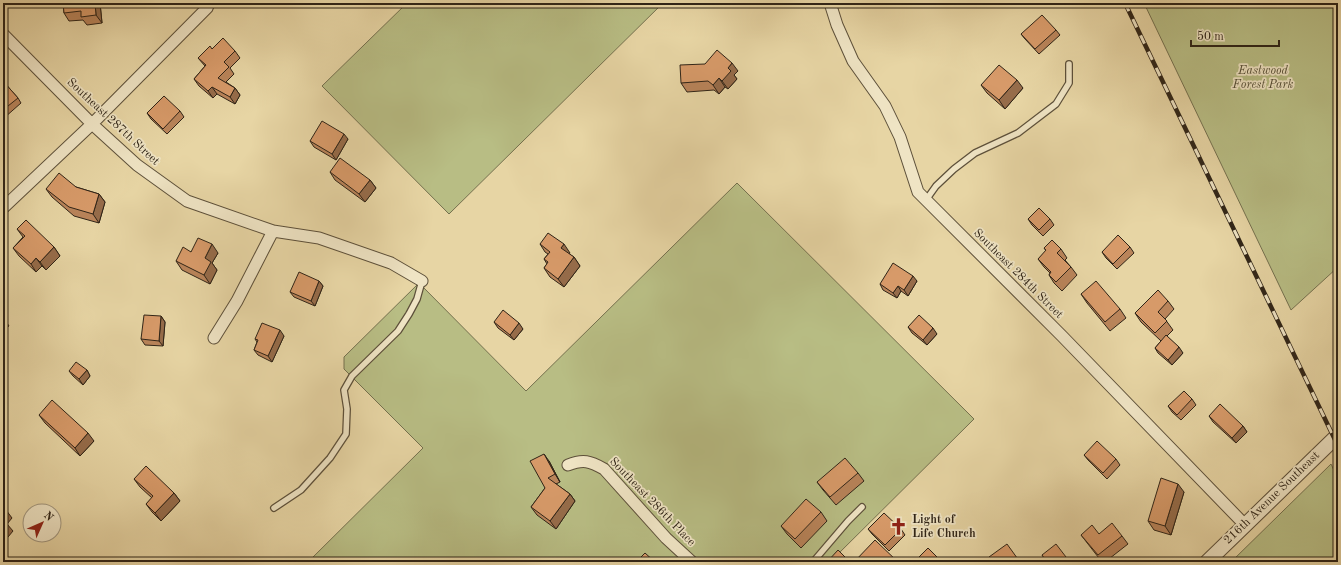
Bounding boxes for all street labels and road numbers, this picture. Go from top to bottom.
street label: Southeast 287th Street [64,76,162,168]
street label: Southeast 284th Street [971,227,1065,321]
street label: 216th Avenue Southeast [1222,449,1322,547]
street label: Southeast 286th Place [607,455,698,549]

